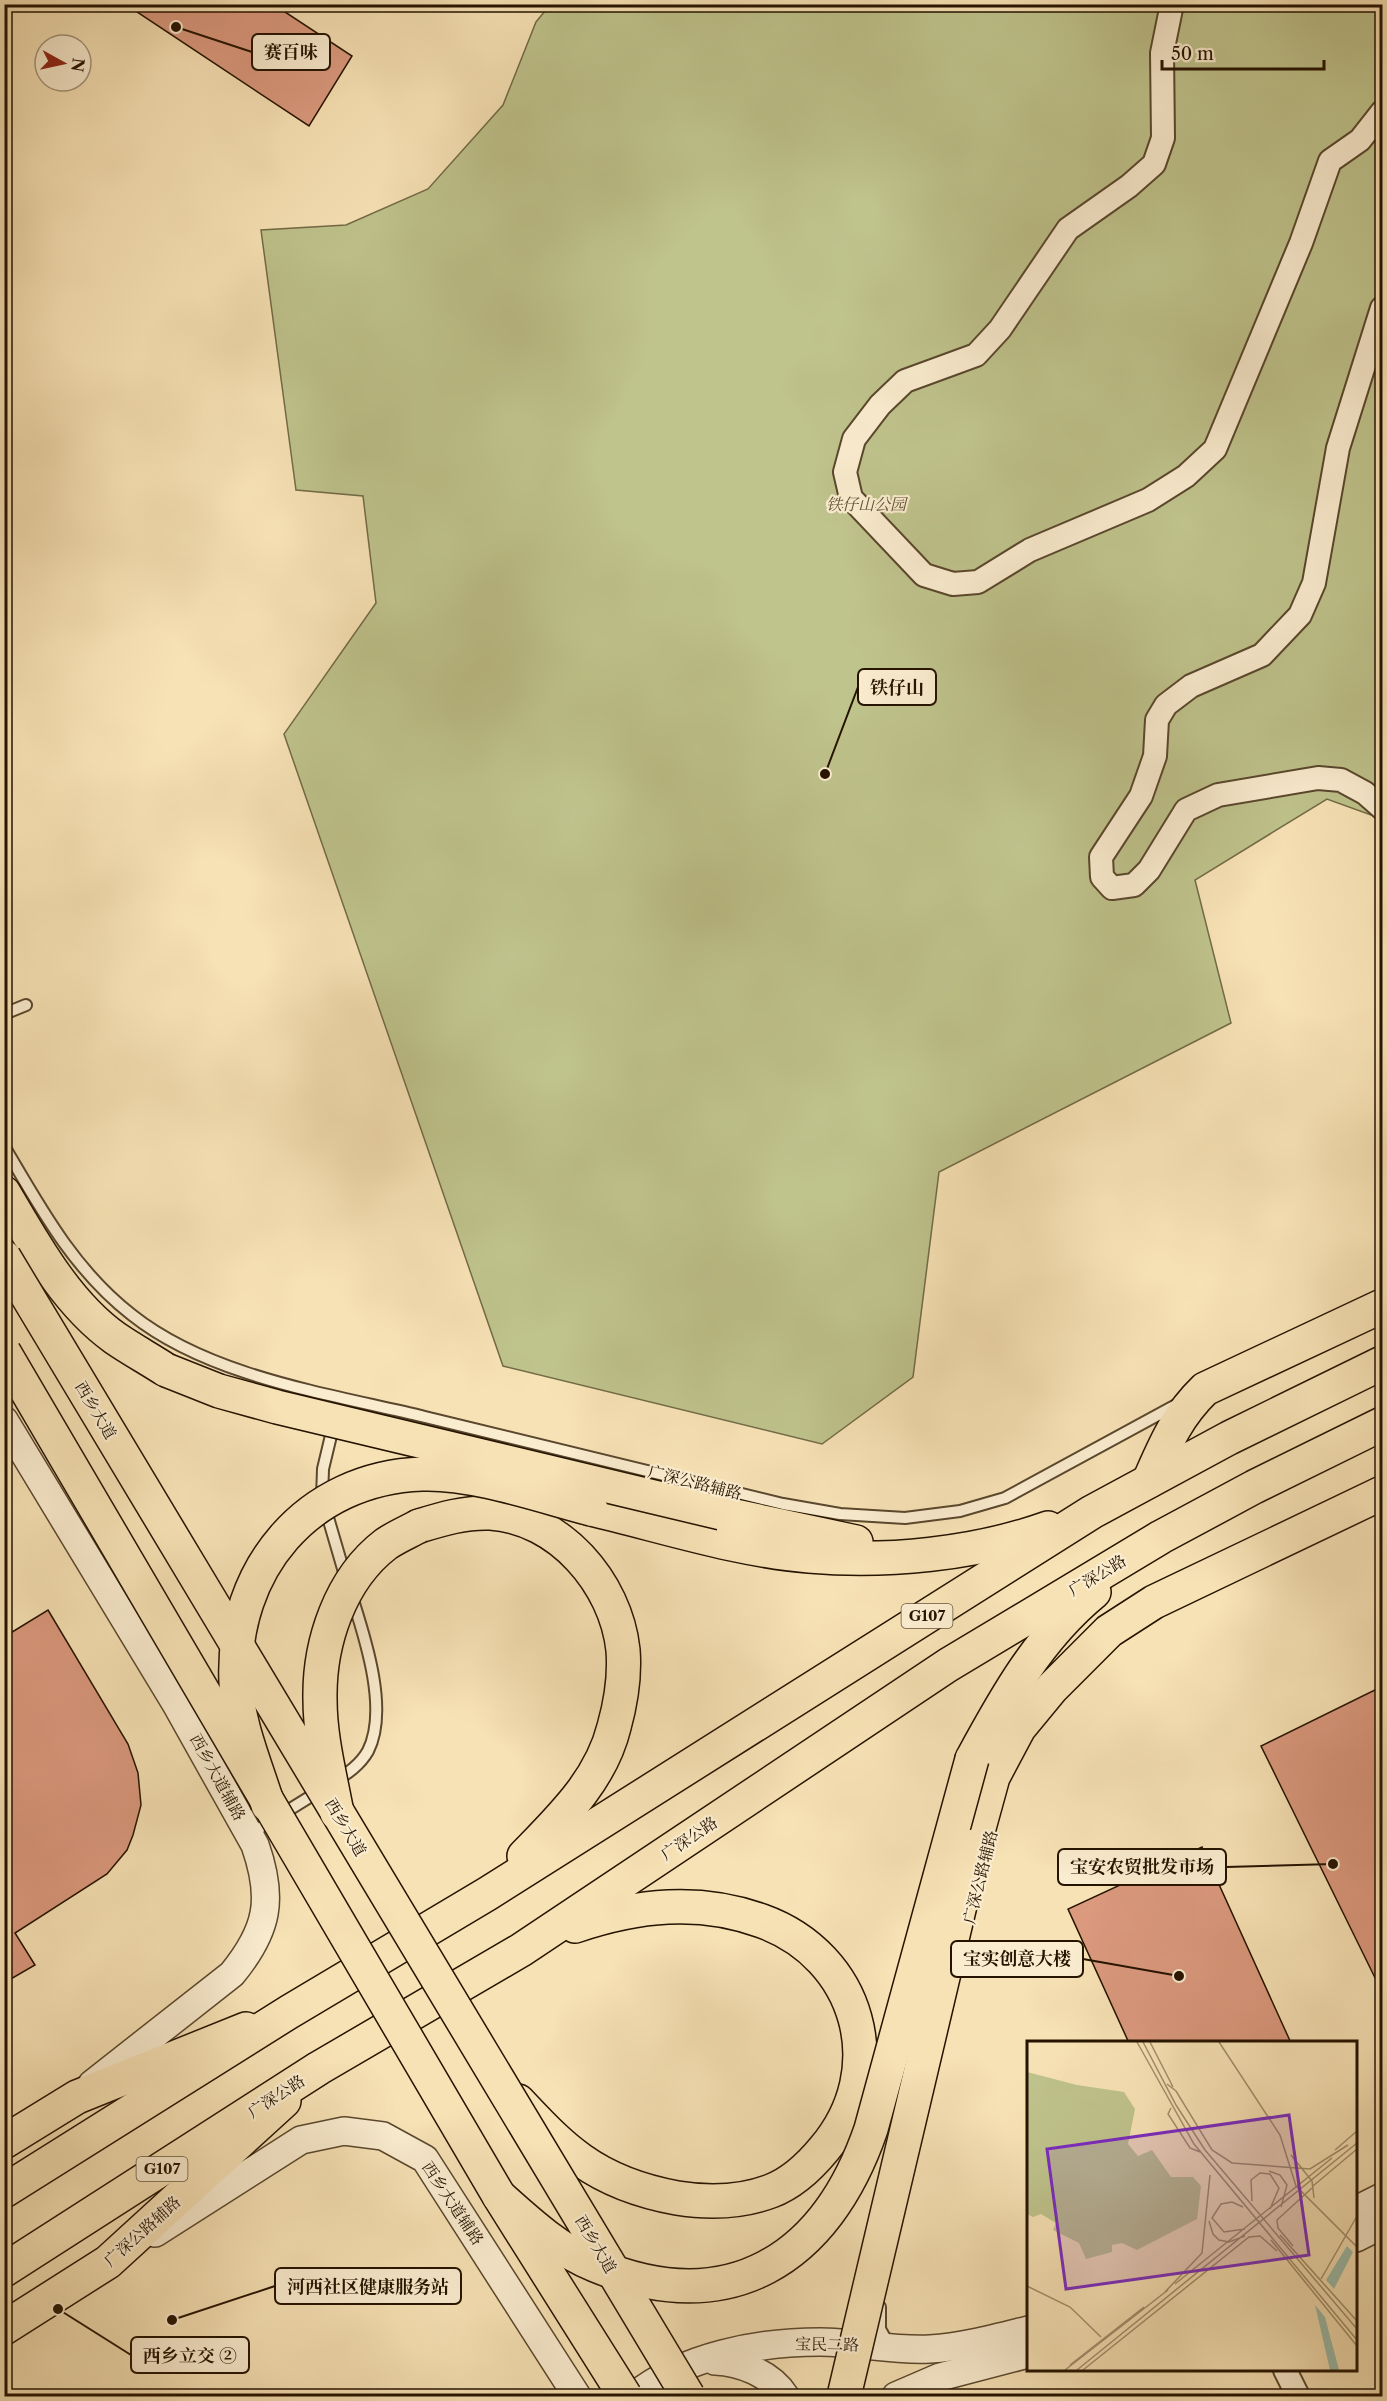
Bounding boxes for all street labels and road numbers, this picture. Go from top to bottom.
street label: 西乡大道 [71,1377,121,1443]
street label: 广深公路辅路 [646,1461,744,1503]
street label: 广深公路 [1064,1550,1130,1600]
road number: G107 [902,1604,952,1628]
street label: 西乡大道辅路 [186,1730,250,1824]
street label: 西乡大道 [321,1794,371,1860]
street label: 广深公路 [657,1812,721,1864]
street label: 广深公路辅路 [959,1828,1001,1926]
street label: 广深公路 [244,2070,308,2122]
road number: G107 [136,2157,188,2181]
street label: 西乡大道辅路 [418,2158,488,2248]
street label: 广深公路辅路 [100,2191,184,2271]
street label: 西乡大道 [571,2211,621,2277]
street label: 宝民二路 [795,2333,859,2355]

